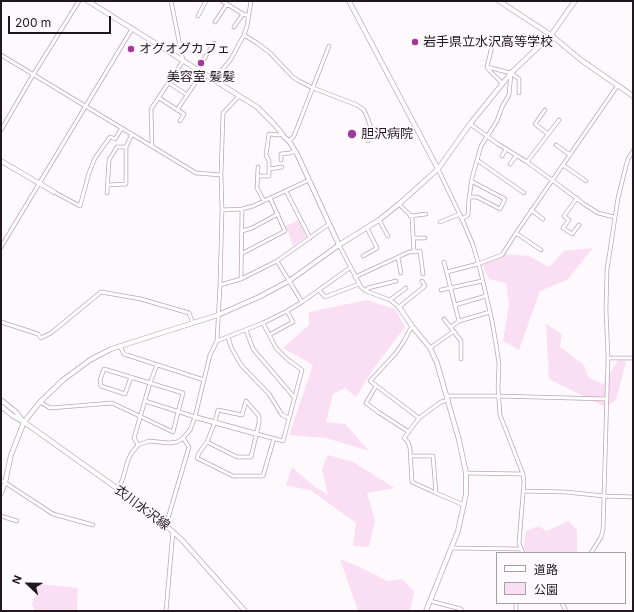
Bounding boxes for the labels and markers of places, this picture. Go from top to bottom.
place label: 岩手県立水沢高等学校 [423,34,553,50]
marker: 岩手県立水沢高等学校 [410,37,420,47]
place label: オグオグカフェ [139,41,230,57]
marker: オグオグカフェ [126,44,136,54]
marker: 美容室 髪髪 [196,58,206,68]
place label: 美容室 髪髪 [167,69,235,85]
place label: 胆沢病院 [361,126,413,142]
marker: 胆沢病院 [346,128,358,140]

